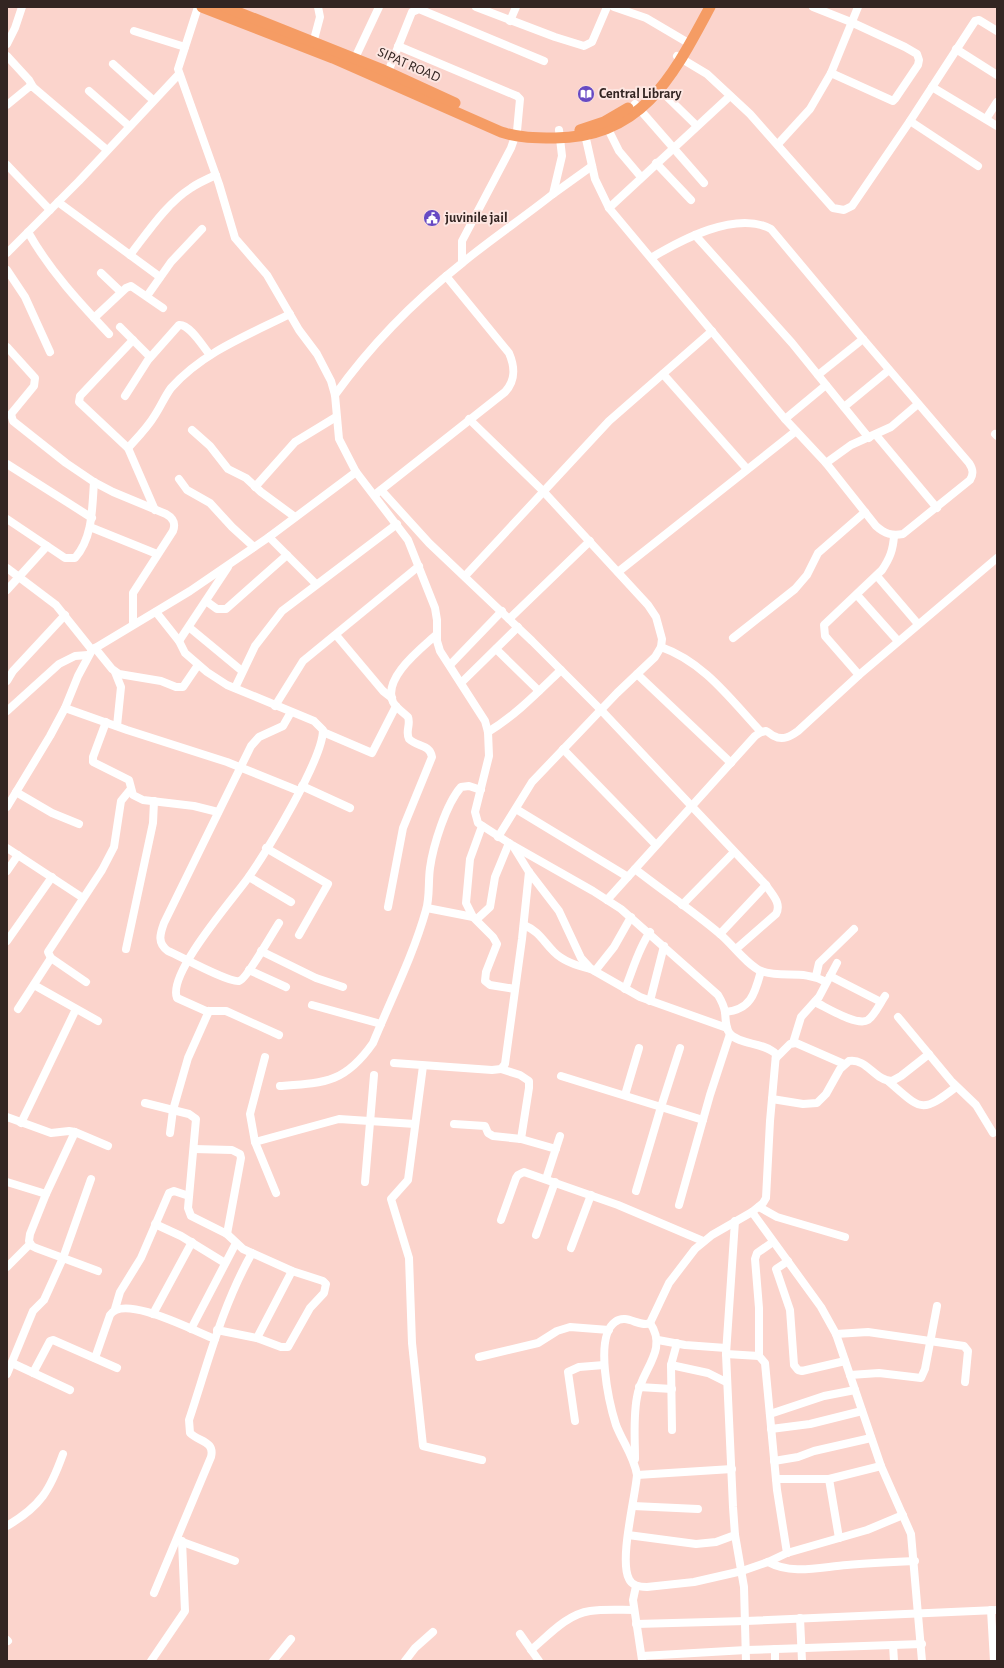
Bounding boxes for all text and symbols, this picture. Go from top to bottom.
street label: SIPAT ROAD [376,45,442,85]
library icon: Central Library [576,84,596,104]
place label: Central Library [599,87,682,101]
public building icon: juvinile jail [422,208,442,228]
place label: juvinile jail [445,211,508,225]

